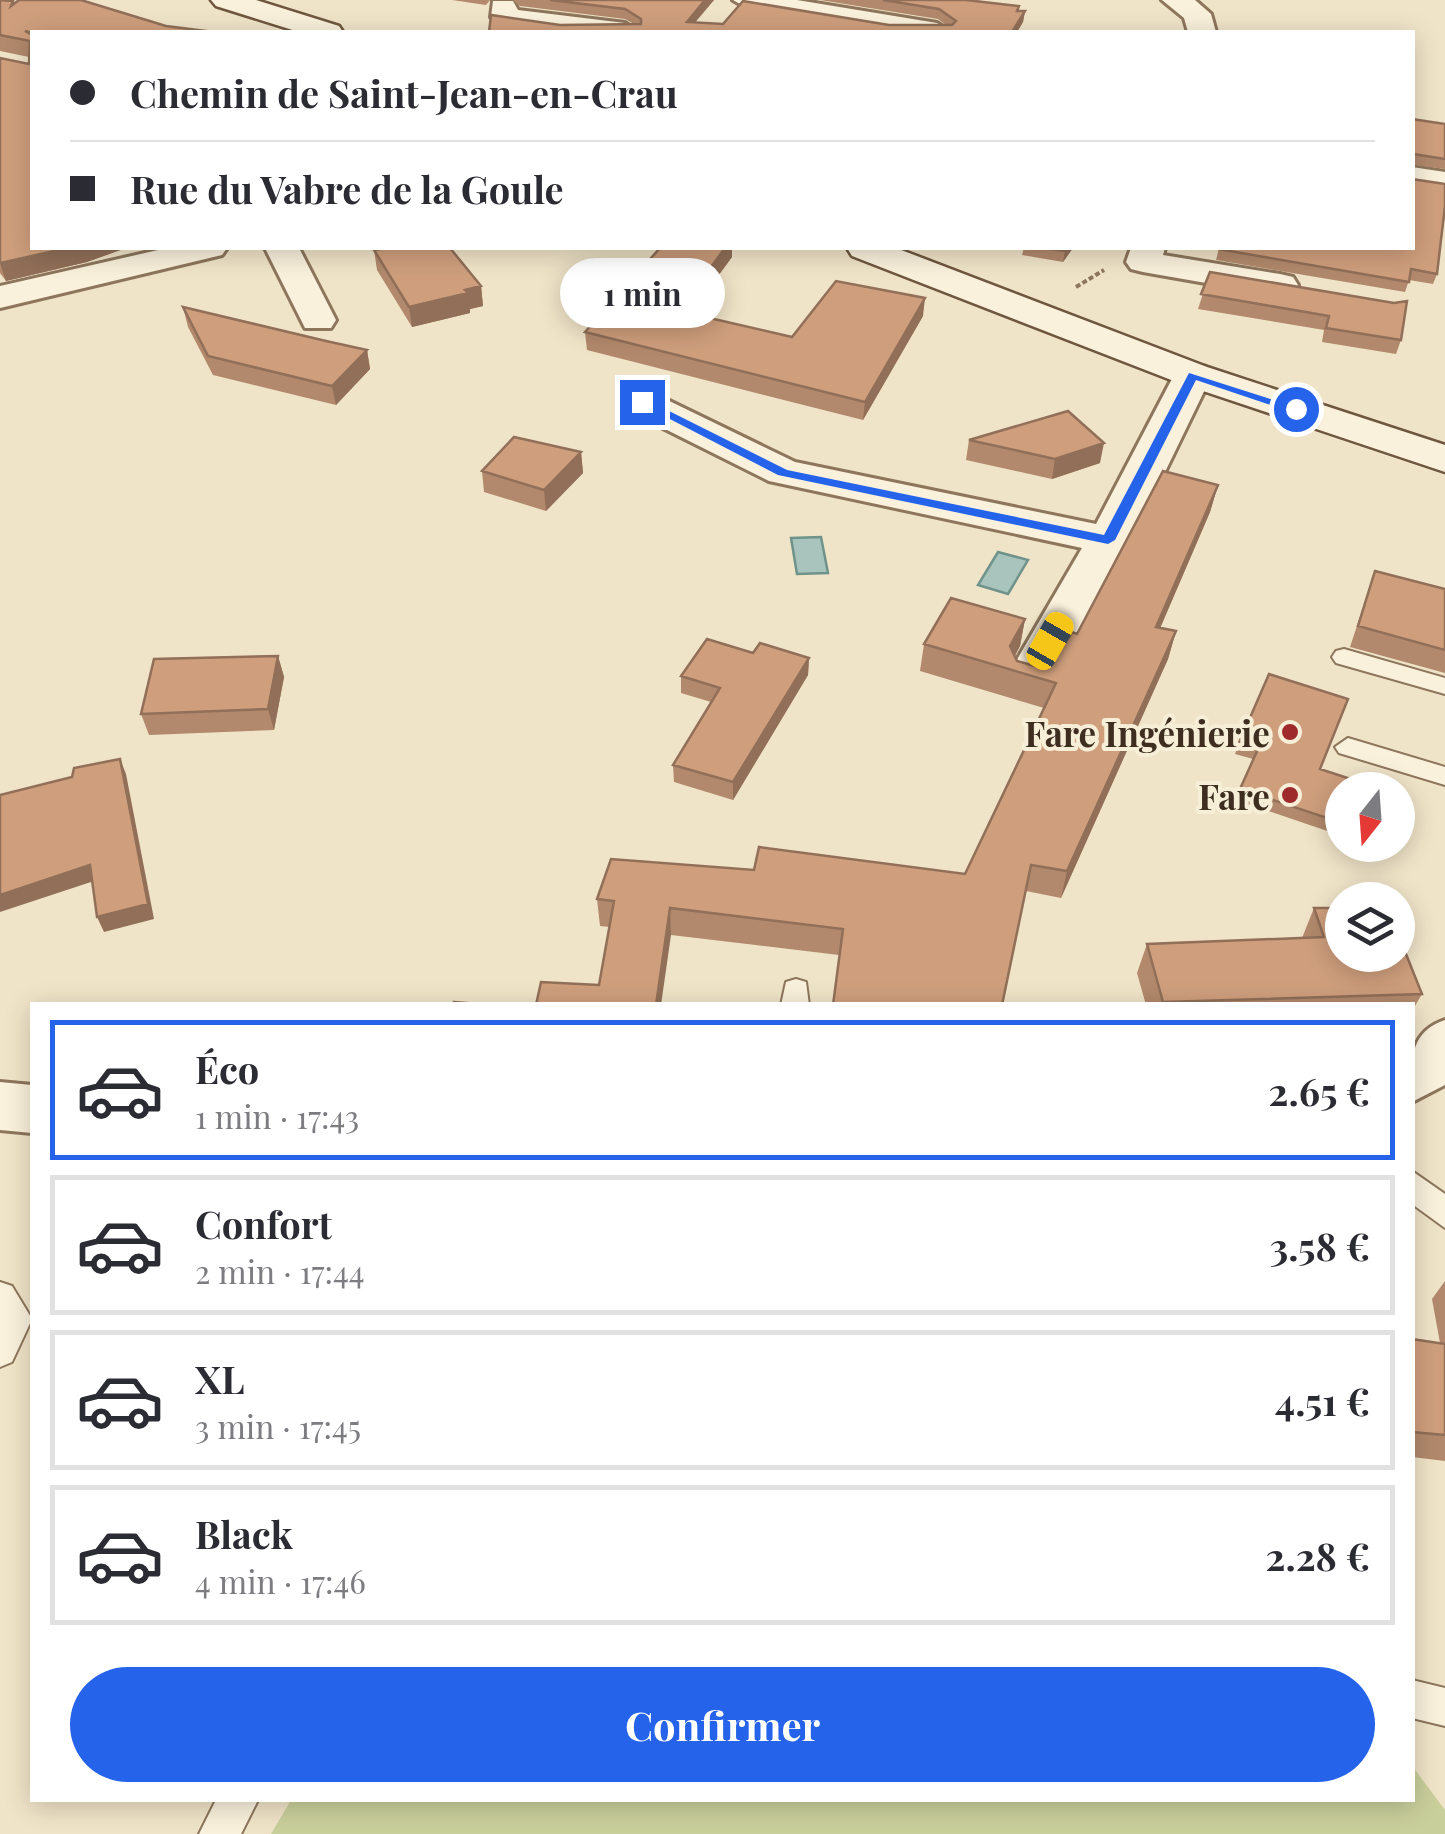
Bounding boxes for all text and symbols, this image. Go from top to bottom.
text: Chemin de Saint-Jean-en-Crau [130,67,678,118]
text: Rue du Vabre de la Goule [130,163,564,214]
callout: 1 min [560,257,724,327]
text: 1 min [603,271,682,314]
route end [620,380,665,425]
route start [1274,387,1319,432]
car [1022,608,1078,674]
place label: Fare Ingénierie [1025,709,1270,756]
marker: Fare Ingénierie [1279,721,1301,743]
place label: Fare [1198,772,1270,819]
north arrow [1325,772,1415,862]
map controls [1325,772,1415,972]
marker: Fare [1279,784,1301,806]
button: layers [1325,882,1415,972]
text: Éco [195,1043,259,1094]
icon: car [75,1045,165,1135]
text: 2.65 € [1269,1065,1370,1116]
text: 1 min · 17:43 [195,1094,359,1137]
text: Confort [195,1198,332,1249]
icon: car [75,1200,165,1290]
text: 3.58 € [1270,1220,1370,1271]
text: 2 min · 17:44 [195,1249,365,1292]
text: XL [195,1353,244,1404]
icon: car [75,1355,165,1445]
text: 4.51 € [1275,1375,1370,1426]
text: 3 min · 17:45 [195,1404,361,1447]
text: Black [195,1508,293,1559]
icon: car [75,1510,165,1600]
text: 2.28 € [1266,1530,1370,1581]
text: 4 min · 17:46 [195,1559,366,1602]
button: Confirmer [70,1667,1375,1782]

